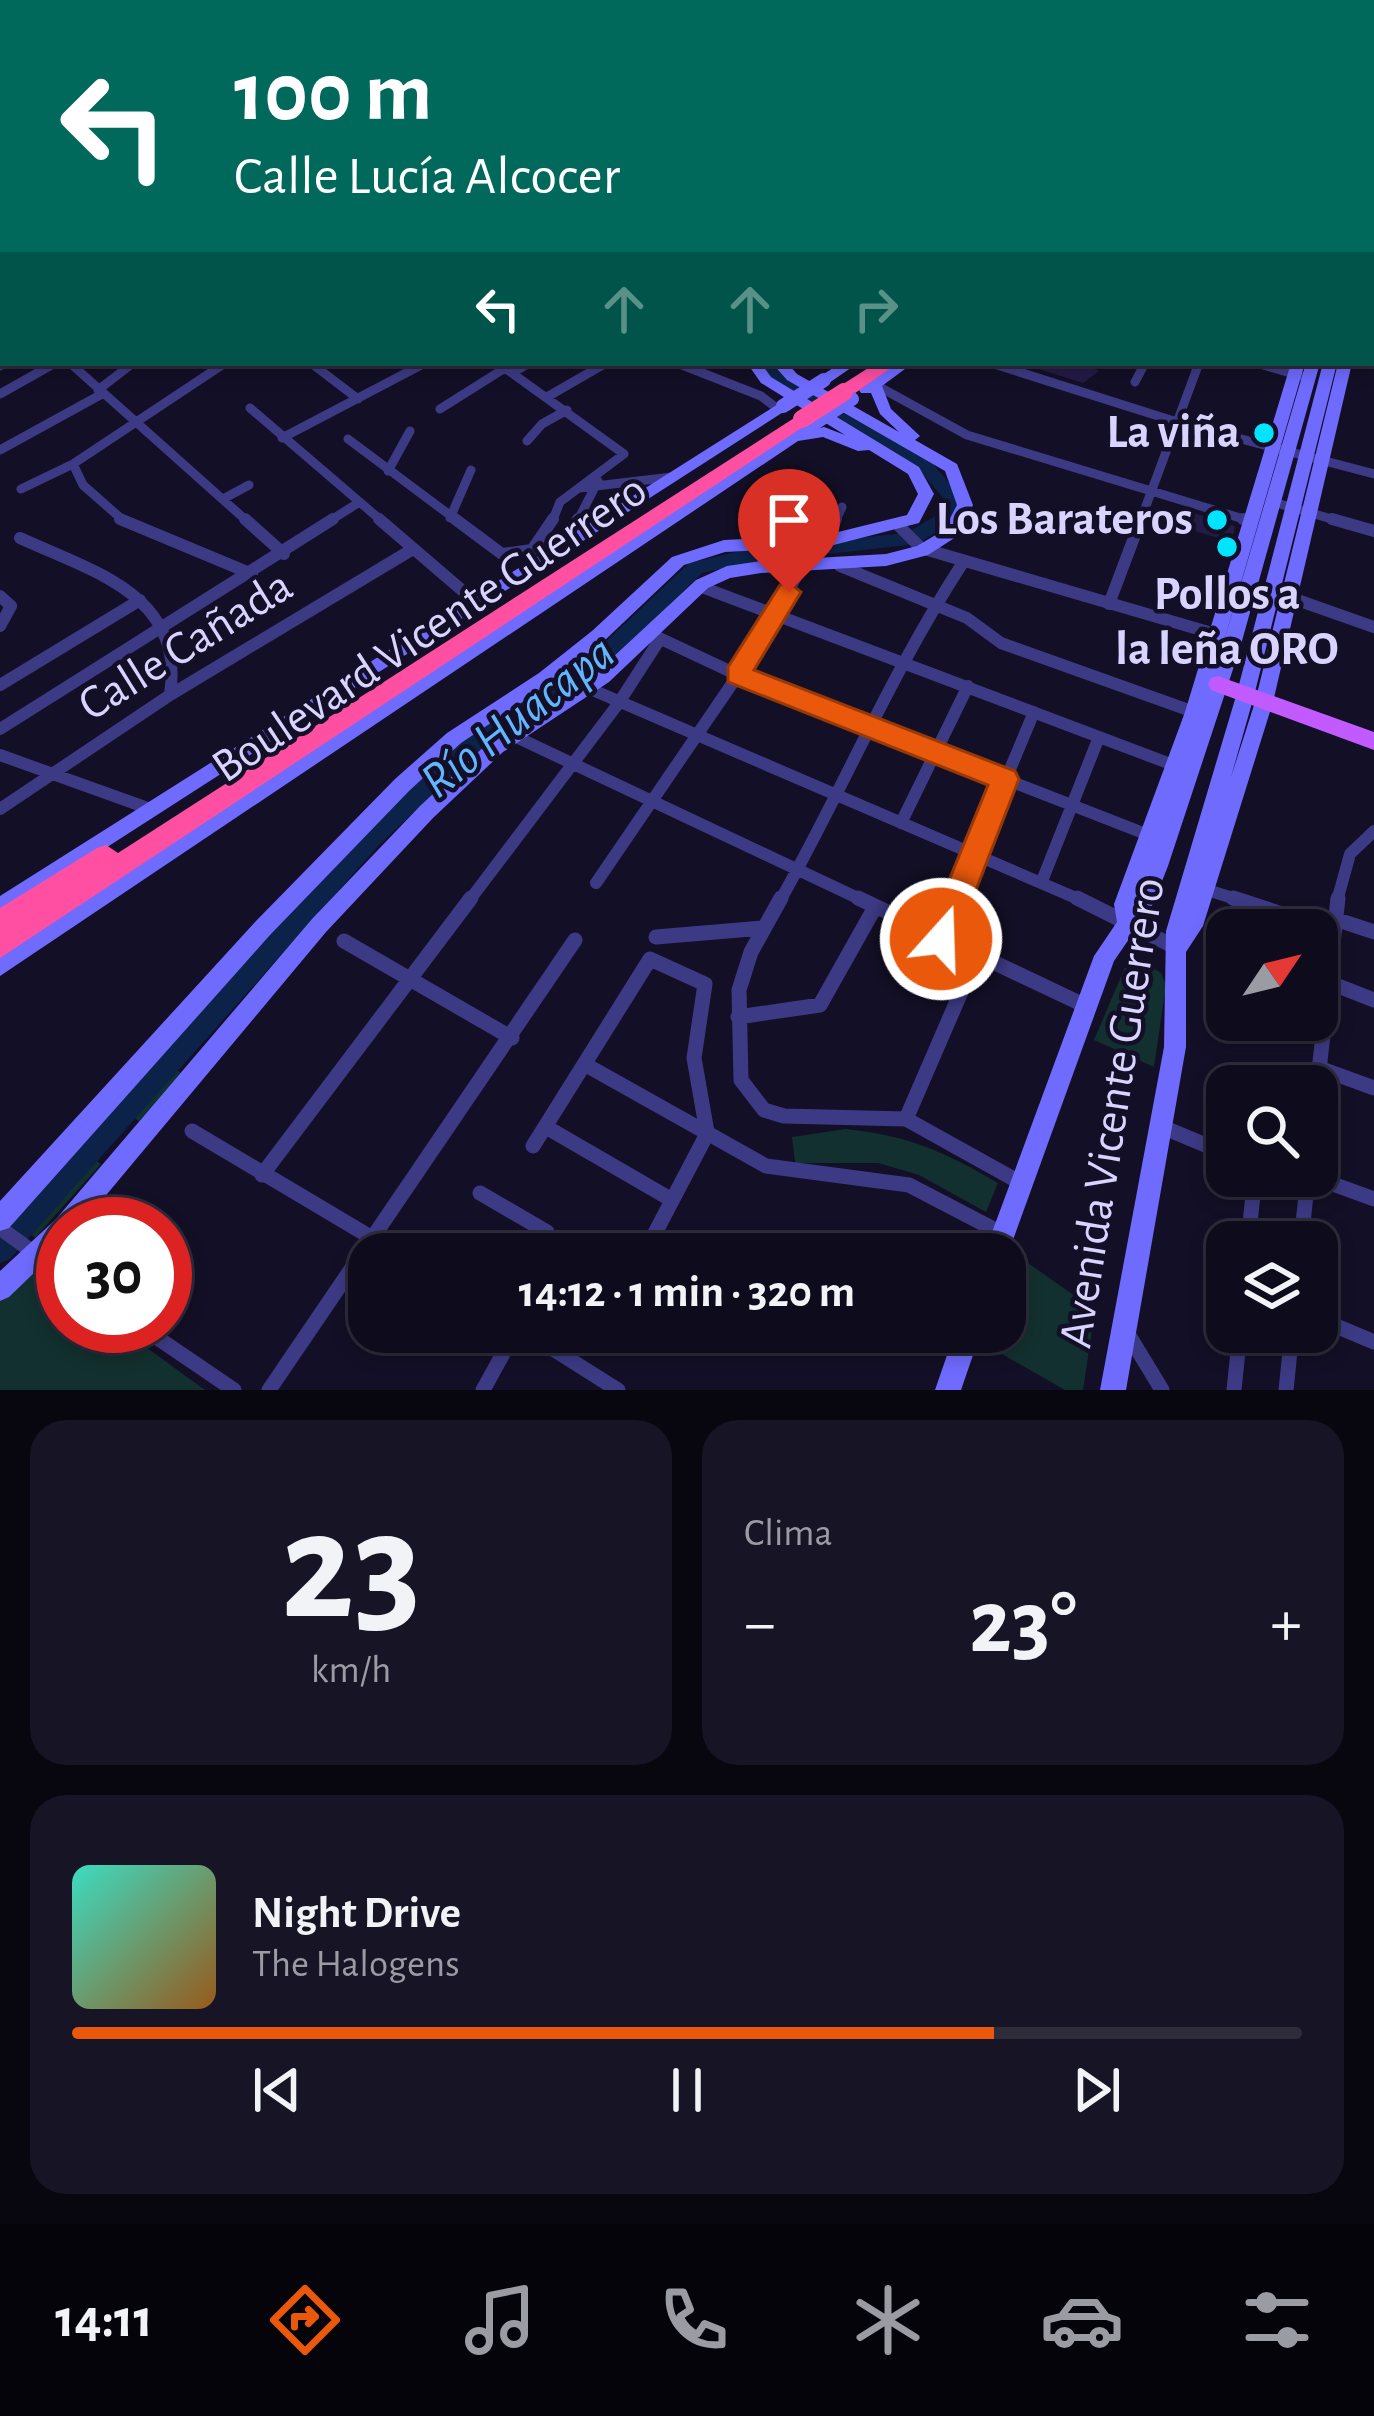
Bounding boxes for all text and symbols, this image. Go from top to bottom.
icon: left [36,48,192,204]
text: 100 m [234,52,432,136]
text: Calle Lucía Alcocer [234,150,620,204]
icon: left [465,276,531,342]
icon: ahead [591,276,657,342]
icon: ahead [717,276,783,342]
icon: right [843,276,909,342]
place label: La viña [1107,409,1240,457]
marker: La viña [1251,420,1277,446]
street label: Boulevard Vicente Guerrero [204,466,656,792]
pin [738,469,840,592]
icon: arrive [756,487,822,553]
place label: Los Barateros [936,496,1193,544]
marker: Los Barateros [1204,507,1230,533]
marker: Pollos a la leña ORO [1214,534,1240,560]
street label: Calle Cañada [71,562,301,730]
place label: Pollos a la leña ORO [1115,571,1339,674]
water label: Río Huacapa [412,626,624,808]
street label: Avenida Vicente Guerrero [1052,875,1174,1351]
position arrow [878,876,1004,1002]
north arrow [1206,909,1338,1041]
map controls [1206,909,1338,1353]
button: search [1206,1065,1338,1197]
speed limit sign: 30 [36,1197,192,1353]
button: layers [1206,1221,1338,1353]
text: 14:12 · 1 min · 320 m [519,1270,855,1315]
text: 23 [281,1491,421,1647]
text: Clima [744,1514,833,1553]
text: 23° [969,1579,1077,1669]
text: − [744,1591,776,1657]
text: + [1270,1591,1302,1657]
text: km/h [311,1651,391,1690]
text: Night Drive [252,1891,461,1936]
text: The Halogens [252,1945,460,1984]
icon: previous [244,2057,310,2123]
icon: pause [654,2057,720,2123]
icon: next [1064,2057,1130,2123]
icon: directions [263,2278,347,2362]
icon: music [458,2278,542,2362]
icon: phone [652,2278,736,2362]
icon: climate [846,2278,930,2362]
icon: car [1040,2278,1124,2362]
icon: filters [1235,2278,1319,2362]
text: 14:11 [55,2293,153,2347]

